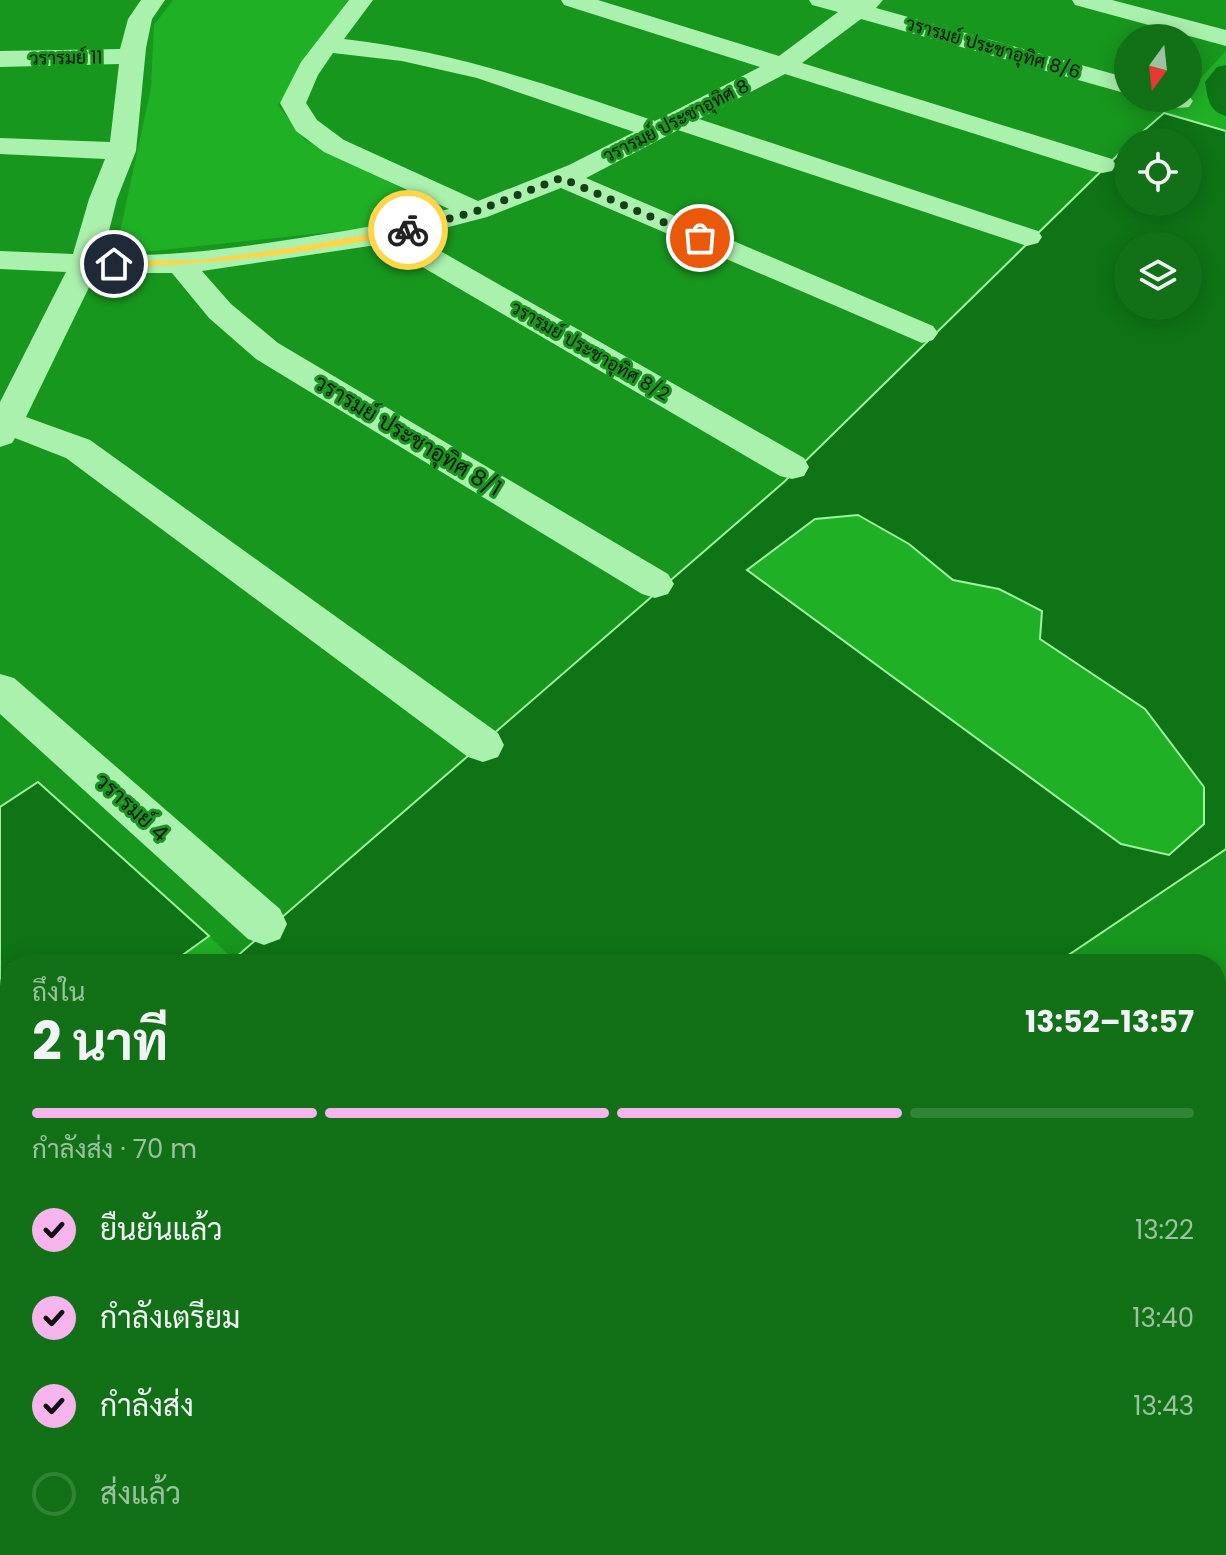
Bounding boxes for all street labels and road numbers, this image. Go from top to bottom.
street label: วรารมย์ ประชาอุทิศ 8/6 [903,11,1083,84]
street label: วรารมย์ 11 [29,44,103,71]
street label: วรารมย์ ประชาอุทิศ 8 [599,73,753,168]
street label: วรารมย์ ประชาอุทิศ 8/2 [506,295,674,406]
street label: วรารมย์ ประชาอุทิศ 8/1 [308,367,507,504]
street label: วรารมย์ 4 [88,766,175,849]

